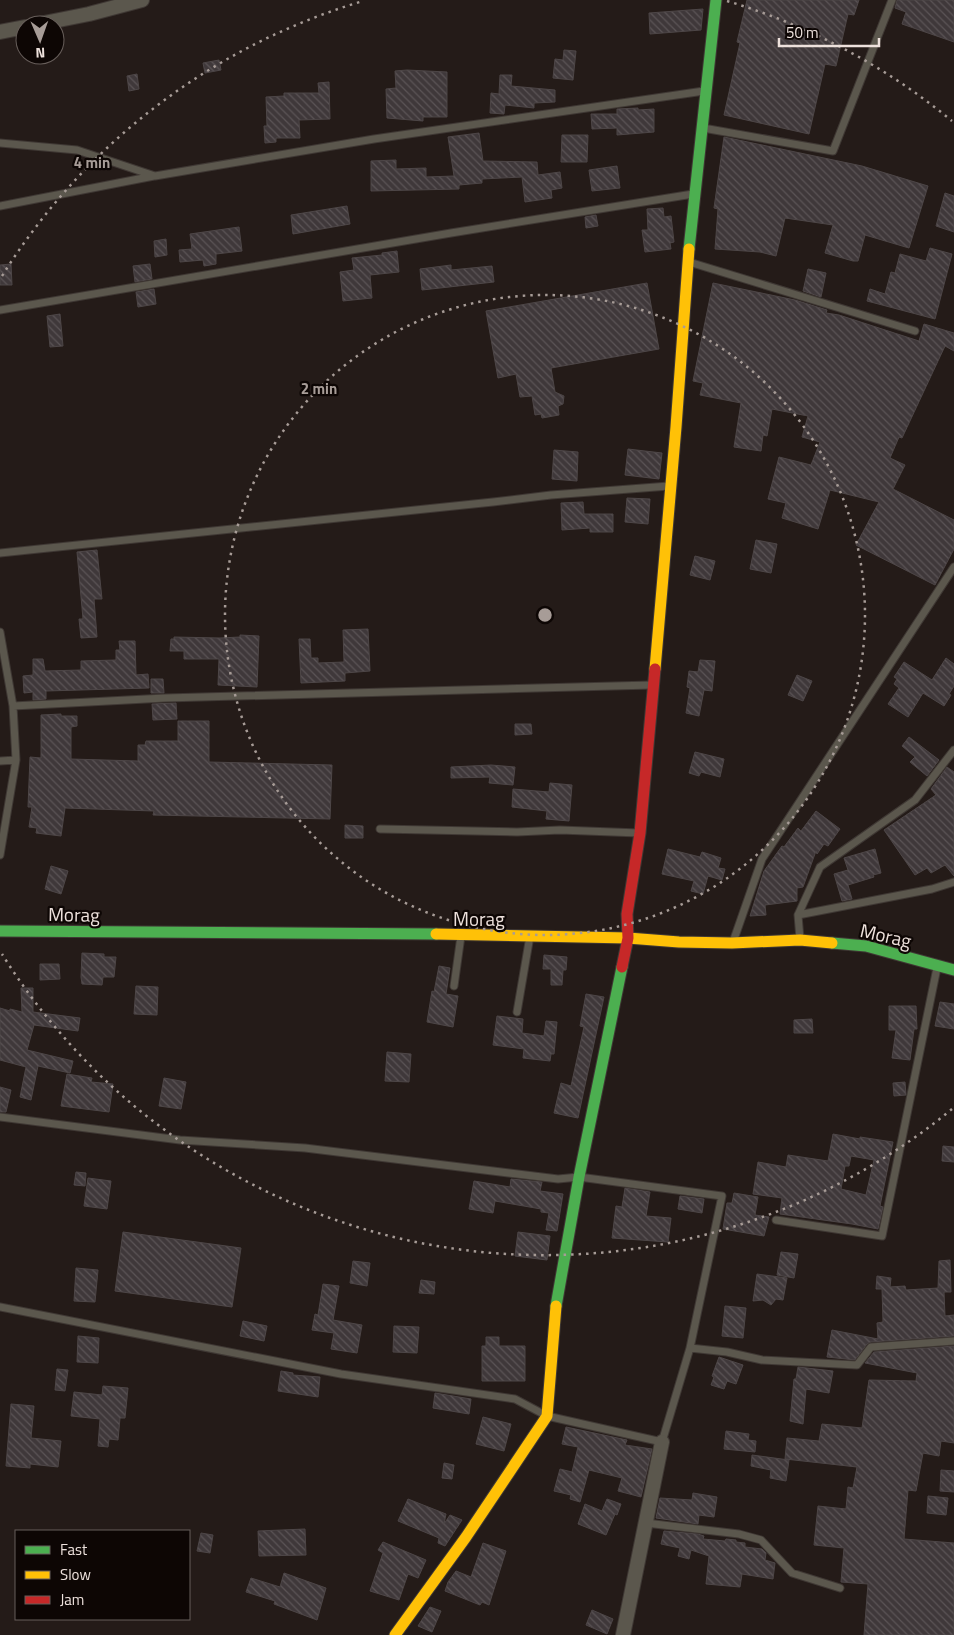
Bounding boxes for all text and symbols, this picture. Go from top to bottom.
north arrow [15,15,65,65]
scale bar [779,15,879,47]
text: 50 m [786,21,819,44]
text: N [35,43,46,64]
text: 4 min [74,151,110,174]
text: 2 min [301,377,337,400]
centre of rings [536,606,554,624]
street label: Morag [48,899,100,929]
street label: Morag [453,904,505,933]
street label: Morag [858,915,915,955]
legend [15,1530,190,1620]
text: Fast [60,1538,88,1561]
text: Slow [60,1563,91,1586]
text: Jam [60,1588,84,1611]

